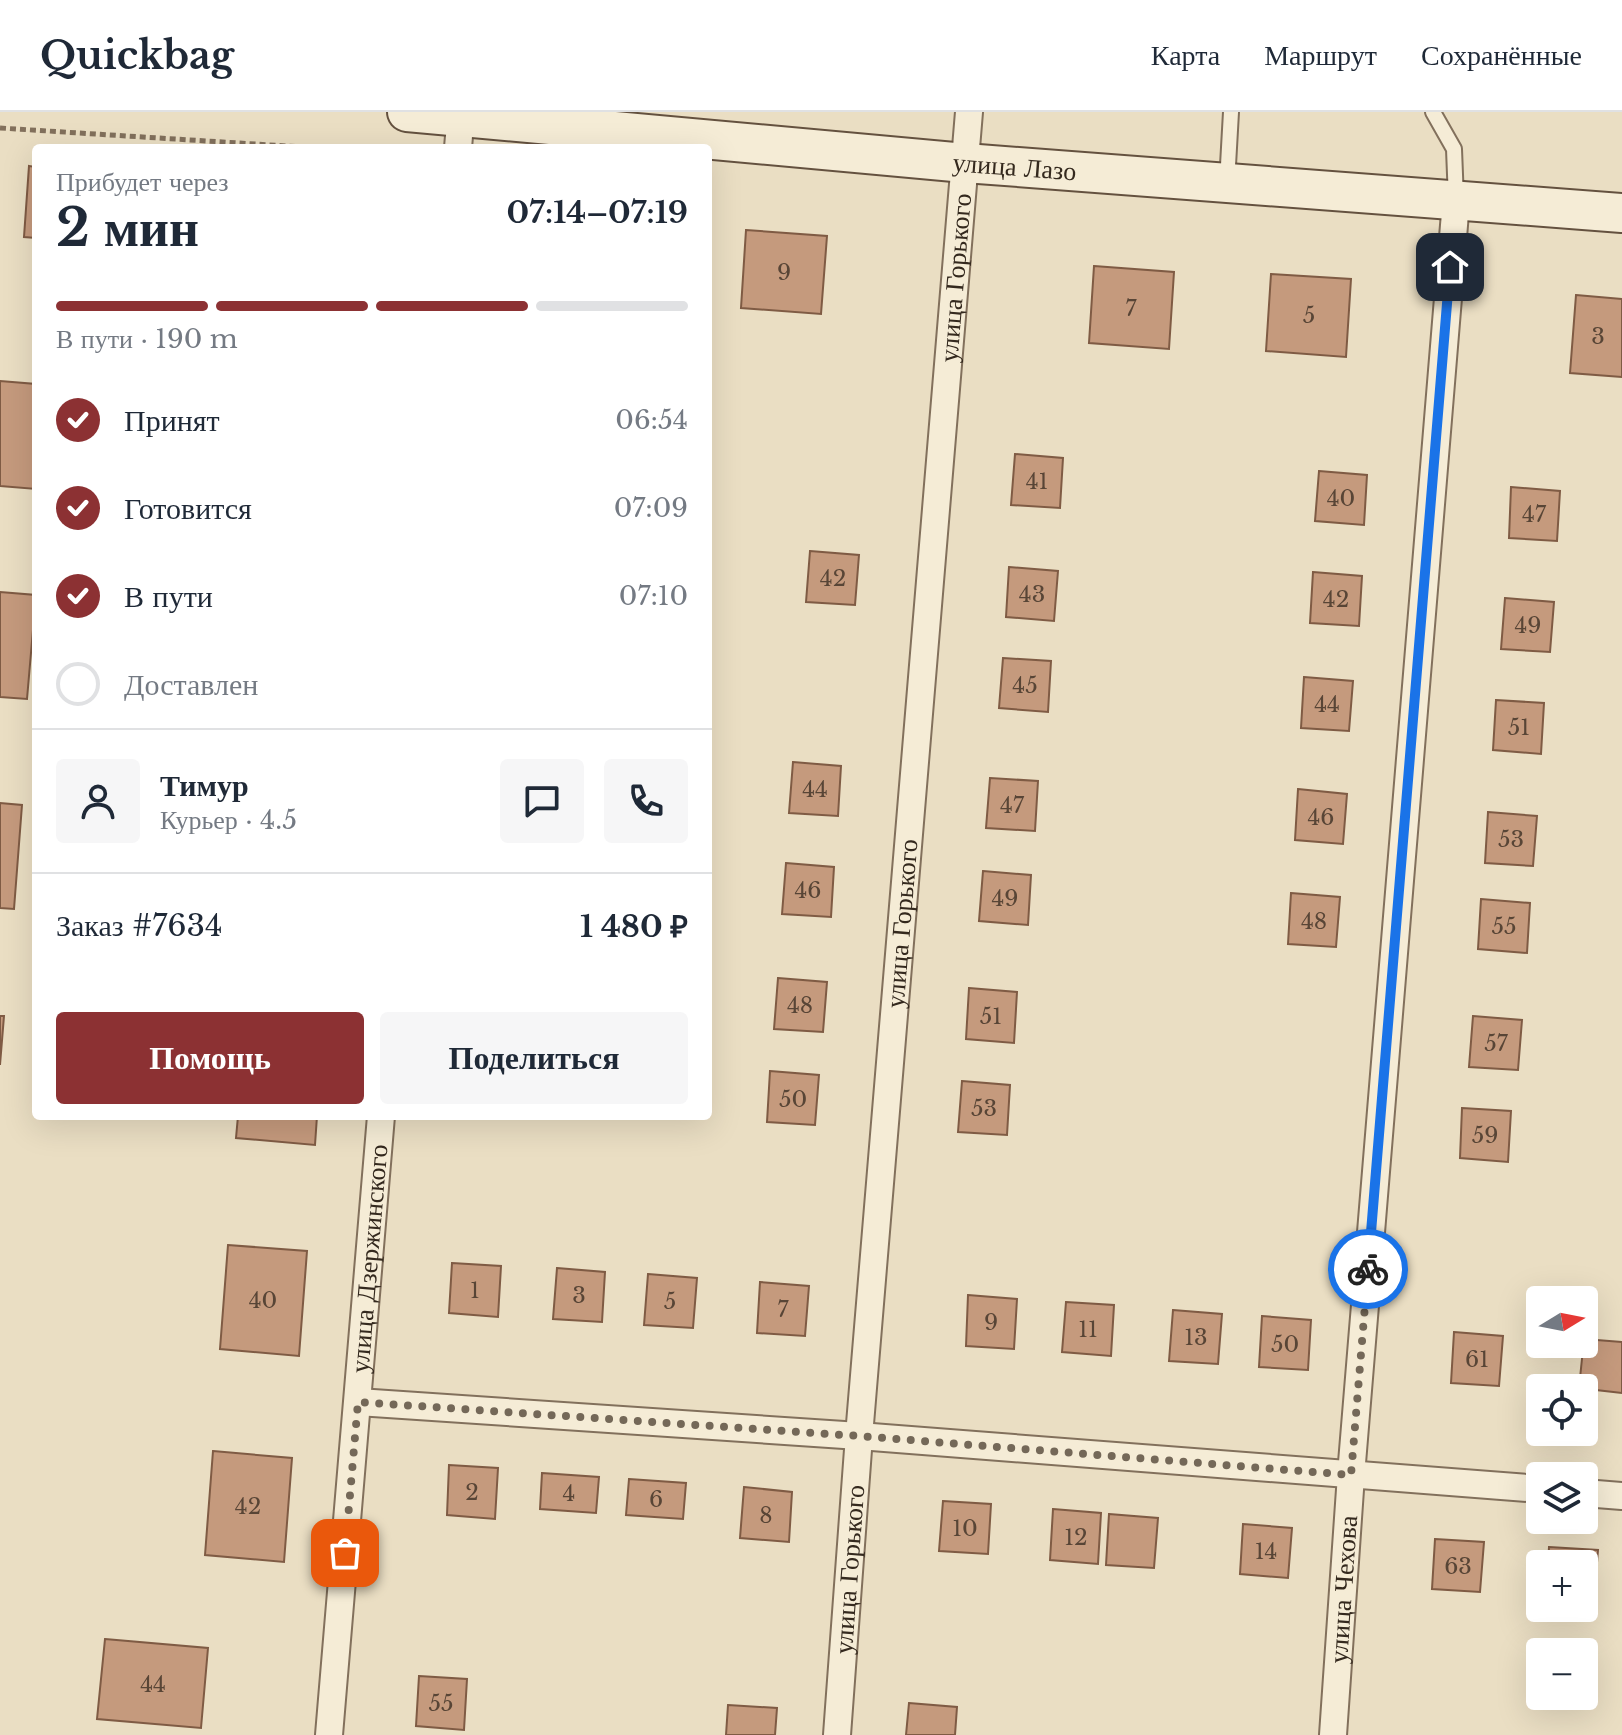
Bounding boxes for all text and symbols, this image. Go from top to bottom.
text: Quickbag [40,32,234,79]
text: Карта [1151,38,1220,73]
text: Маршрут [1264,38,1377,73]
text: Сохранённые [1421,38,1582,73]
street label: улица Лазо [951,146,1078,187]
text: Прибудет через [56,166,229,198]
street label: улица Горького [932,192,978,364]
text: 07:14–07:19 [507,194,688,231]
text: 2 мин [56,196,199,260]
pin [1416,233,1484,301]
icon: home [1428,245,1472,289]
house number: 9 [777,259,791,286]
house number: 7 [1125,295,1137,322]
house number: 5 [1303,302,1315,329]
text: В пути · 190 m [56,323,238,355]
house number: 3 [1591,323,1605,350]
icon: check [56,398,100,442]
text: Принят [124,402,220,439]
text: 06:54 [615,404,688,436]
house number: 41 [1026,468,1048,495]
house number: 40 [1327,485,1355,512]
icon: check [56,486,100,530]
text: Готовится [124,490,252,527]
text: 07:09 [614,492,688,524]
house number: 47 [1522,501,1547,528]
house number: 42 [820,565,846,592]
icon: check [56,574,100,618]
text: В пути [124,578,213,615]
text: 07:10 [619,580,688,612]
house number: 43 [1019,581,1045,608]
house number: 42 [1323,586,1349,613]
house number: 49 [1514,612,1542,639]
text: Доставлен [124,666,258,703]
house number: 45 [1012,672,1038,699]
house number: 44 [1314,691,1340,718]
house number: 51 [1508,714,1530,741]
button: person [56,759,140,843]
button: chat [500,759,584,843]
button: phone [604,759,688,843]
text: Тимур [160,767,249,804]
house number: 44 [802,776,828,803]
house number: 47 [1000,792,1025,819]
text: Курьер · 4.5 [160,804,297,836]
house number: 46 [1307,804,1335,831]
house number: 53 [1498,826,1524,853]
street label: улица Горького [879,838,925,1009]
house number: 46 [794,877,822,904]
house number: 49 [991,885,1019,912]
text: Заказ #7634 [56,907,223,944]
text: 1 480 ₽ [580,908,688,945]
house number: 48 [1301,908,1327,935]
house number: 55 [1492,913,1517,940]
house number: 48 [787,992,813,1019]
house number: 51 [980,1003,1002,1030]
button: Помощь [56,1012,364,1104]
button: Поделиться [380,1012,688,1104]
house number: 57 [1484,1030,1509,1057]
house number: 50 [779,1086,807,1113]
house number: 53 [971,1095,997,1122]
house number: 59 [1472,1122,1498,1149]
street label: улица Дзержинского [343,1143,395,1374]
courier [1328,1229,1408,1309]
icon: bike [1346,1247,1390,1291]
house number: 1 [470,1277,480,1304]
house number: 3 [572,1282,586,1309]
north arrow [1526,1286,1598,1358]
map controls [1526,1286,1598,1710]
house number: 40 [249,1287,277,1314]
house number: 5 [664,1288,676,1315]
house number: 7 [777,1296,789,1323]
house number: 9 [984,1309,998,1336]
house number: 11 [1078,1316,1098,1343]
house number: 13 [1184,1324,1208,1351]
house number: 50 [1271,1331,1299,1358]
house number: 61 [1465,1346,1489,1373]
button: locate [1526,1374,1598,1446]
button: layers [1526,1462,1598,1534]
house number: 2 [465,1479,479,1506]
house number: 4 [563,1480,575,1507]
street label: улица Горького [827,1484,871,1655]
house number: 6 [649,1486,663,1513]
house number: 42 [235,1493,261,1520]
house number: 8 [759,1502,773,1529]
street label: улица Чехова [1322,1514,1364,1664]
house number: 10 [952,1515,978,1542]
pin [311,1519,379,1587]
house number: 12 [1064,1524,1088,1551]
icon: bag [323,1531,367,1575]
house number: 14 [1255,1538,1277,1565]
button: + [1526,1550,1598,1622]
house number: 63 [1444,1553,1472,1580]
button: − [1526,1638,1598,1710]
house number: 44 [140,1671,166,1698]
house number: 55 [429,1690,454,1717]

